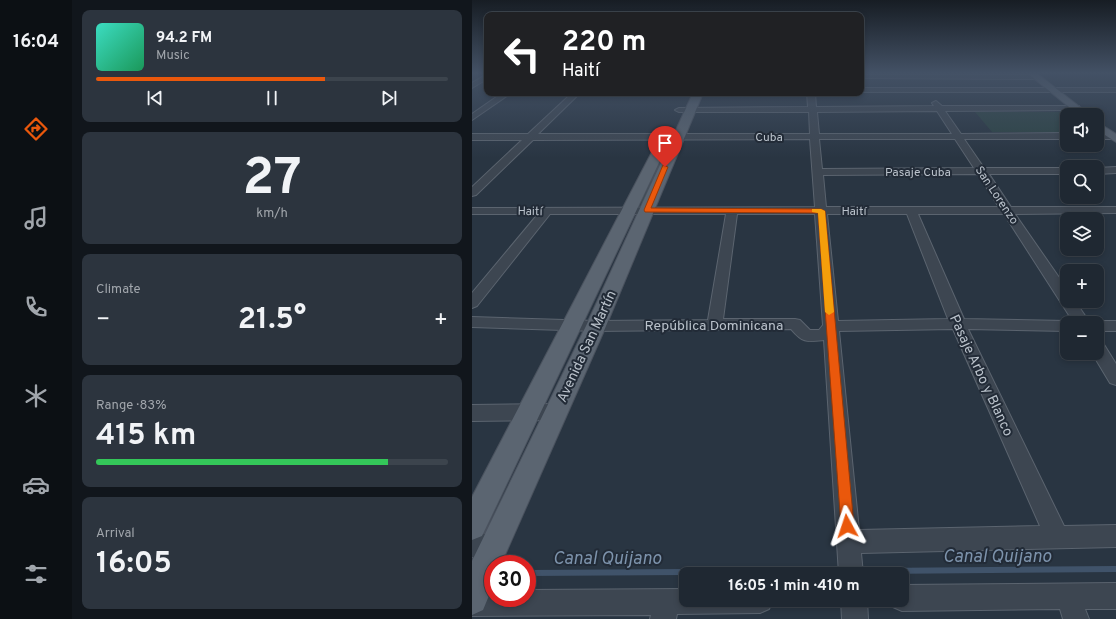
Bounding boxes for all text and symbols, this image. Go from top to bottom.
text: 220 m [562,25,646,61]
icon: left [496,28,548,80]
text: 94.2 FM [156,29,212,48]
text: 16:04 [13,31,59,54]
text: Music [156,48,190,64]
text: Haití [562,60,599,83]
icon: previous [144,87,166,109]
icon: pause [261,87,283,109]
icon: next [378,87,400,109]
map controls [1060,108,1104,360]
button: sound [1060,108,1104,152]
icon: directions [22,115,50,143]
pin [648,126,682,167]
street label: Cuba [755,130,783,146]
icon: arrive [654,132,676,154]
text: 27 [242,147,302,213]
button: search [1060,160,1104,204]
street label: San Lorenzo [971,163,1022,228]
street label: Pasaje Cuba [885,165,951,181]
icon: music [22,204,50,232]
street label: Haití [517,204,544,220]
street label: Haití [842,204,867,220]
text: km/h [256,206,288,222]
button: layers [1060,212,1104,256]
button: + [1060,264,1104,308]
text: Climate [96,282,141,298]
street label: Avenida San Martín [554,288,621,405]
icon: phone [22,293,50,321]
text: 21.5° [238,302,306,339]
text: − [96,307,110,334]
text: + [434,307,448,334]
street label: Pasaje Arbo y Blanco [945,312,1016,439]
button: − [1060,316,1104,360]
street label: República Dominicana [645,318,783,335]
icon: climate [22,382,50,410]
text: Range · 83% [96,398,166,414]
text: 415 km [96,418,196,455]
icon: car [22,471,50,499]
position arrow [826,505,868,547]
text: Arrival [96,526,135,542]
text: 16:05 [96,546,172,583]
water label: Canal Quijano [943,546,1052,569]
water label: Canal Quijano [553,548,662,571]
speed limit sign: 30 [484,555,536,607]
icon: filters [22,560,50,588]
text: 16:05 · 1 min · 410 m [728,577,860,596]

